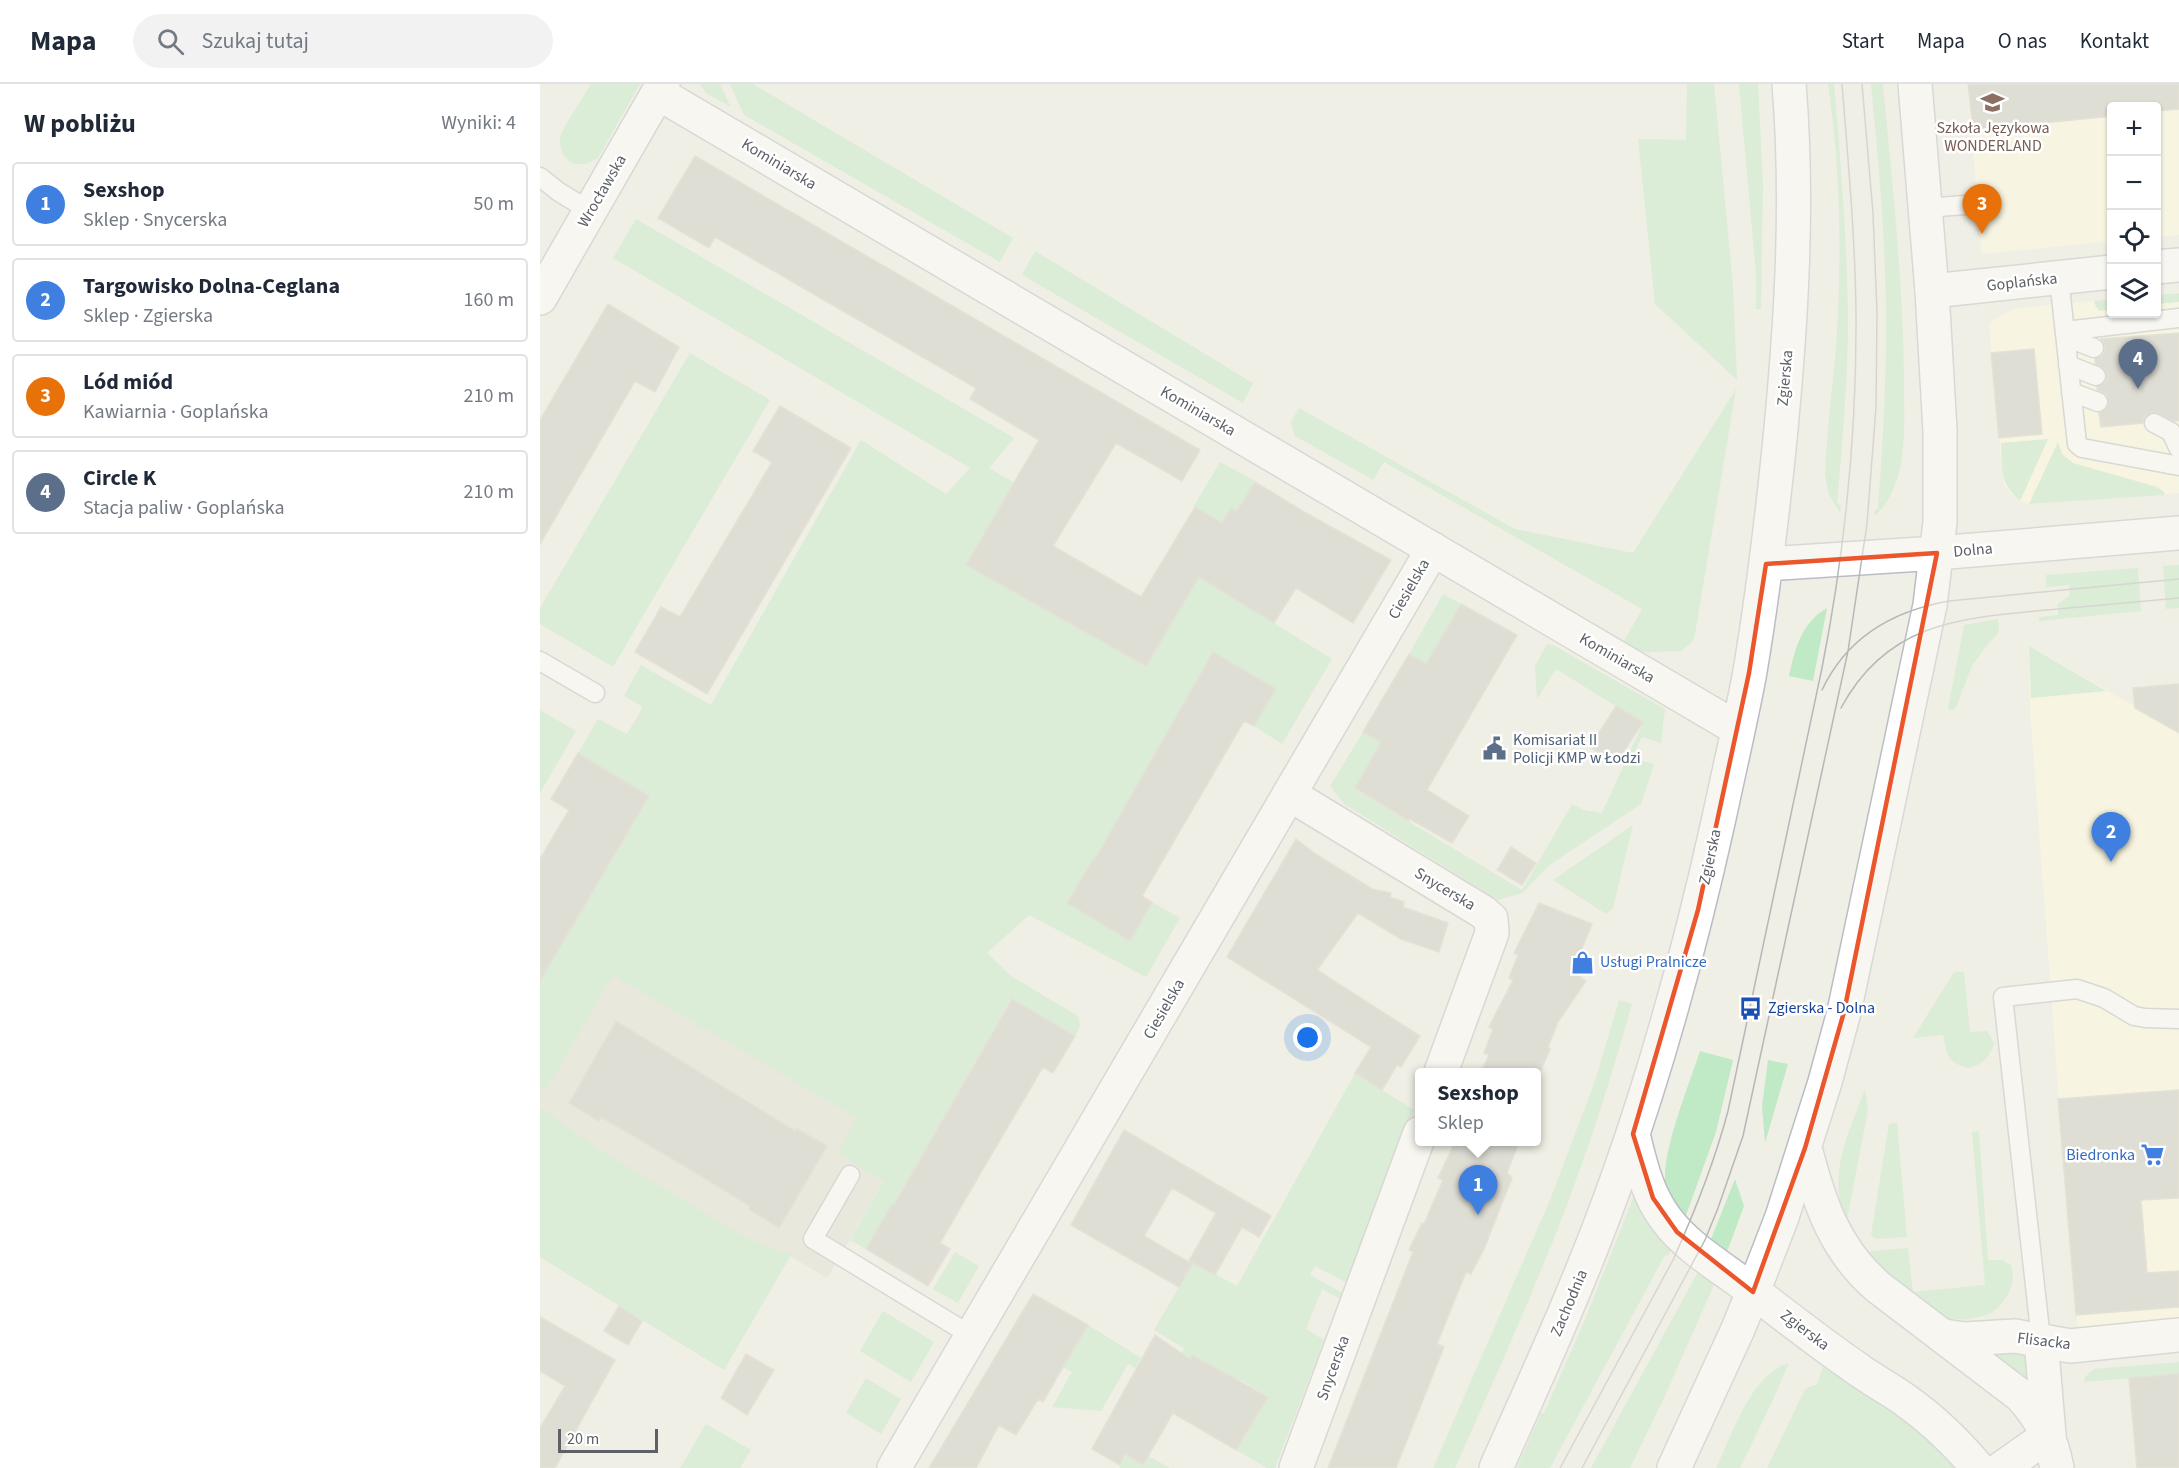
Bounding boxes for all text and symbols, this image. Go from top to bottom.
search box [133,14,553,68]
text: Mapa [30,21,97,61]
icon: search [154,25,187,58]
text: Szukaj tutaj [202,25,309,57]
text: Start [1842,26,1884,56]
text: Mapa [1917,26,1965,56]
text: O nas [1998,26,2047,56]
text: Kontakt [2080,26,2149,56]
school or university icon: Szkoła Językowa WONDERLAND [1980,90,2006,116]
map controls [2107,102,2161,318]
button: + [2107,102,2161,156]
text: W pobliżu [24,105,136,142]
text: Wyniki: 4 [441,109,516,137]
place label: Szkoła Językowa WONDERLAND [1936,117,2050,157]
street label: Kominiarska [737,133,821,195]
street label: Wrocławska [572,151,632,231]
button: − [2107,156,2161,210]
text: Sexshop [83,174,165,206]
pin: 3 [1962,184,2002,234]
text: 1 [40,190,51,218]
text: 50 m [474,190,514,218]
text: Sklep · Snycerska [83,206,227,234]
button: locate [2107,210,2161,264]
button: layers [2107,264,2161,318]
street label: Goplańska [1986,267,2058,297]
text: Targowisko Dolna-Ceglana [83,270,340,302]
text: 2 [40,286,51,314]
text: 160 m [464,286,514,314]
text: Sklep · Zgierska [83,302,213,330]
pin: 4 [2118,340,2158,389]
street label: Zgierska [1772,349,1798,407]
text: Lód miód [83,366,173,398]
street label: Kominiarska [1156,381,1240,441]
text: 3 [40,382,51,410]
text: 210 m [464,382,514,410]
text: Kawiarnia · Goplańska [83,398,268,426]
text: Circle K [83,462,156,494]
text: 4 [40,478,51,506]
text: 210 m [464,478,514,506]
text: Stacja paliw · Goplańska [83,494,285,522]
street label: Dolna [1952,537,1994,563]
street label: Ciesielska [1383,555,1435,623]
street label: Kominiarska [1575,628,1659,688]
place label: Komisariat II Policji KMP w Łodzi [1513,729,1641,769]
public building icon: Komisariat II Policji KMP w Łodzi [1482,736,1508,762]
pin: 2 [2092,812,2130,862]
street label: Zgierska [1693,827,1727,887]
street label: Snycerska [1410,862,1480,916]
shop icon: Usługi Pralnicze [1569,949,1595,975]
place label: Usługi Pralnicze [1600,951,1707,973]
street label: Ciesielska [1138,975,1190,1043]
bus stop icon: Zgierska - Dolna [1737,995,1763,1021]
place label: Zgierska - Dolna [1768,997,1875,1019]
your location [1293,1023,1322,1052]
popup [1415,1068,1541,1146]
text: Sexshop [1437,1077,1519,1109]
text: Sklep [1437,1109,1484,1137]
supermarket icon: Biedronka [2140,1142,2166,1168]
place label: Biedronka [2066,1144,2135,1166]
pin: 1 [1458,1166,1498,1215]
street label: Zachodnia [1545,1266,1593,1340]
street label: Zgierska [1776,1304,1834,1356]
street label: Flisacka [2016,1327,2072,1355]
street label: Snycerska [1311,1332,1355,1404]
scale bar [558,1426,658,1454]
text: 20 m [567,1428,599,1450]

